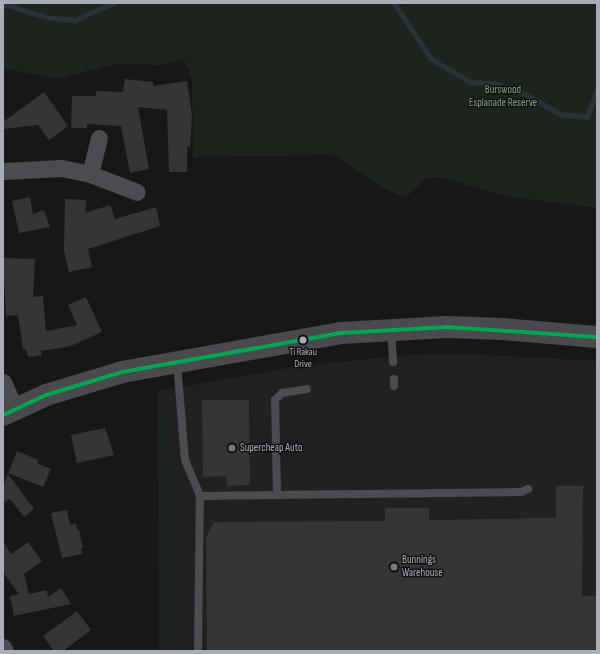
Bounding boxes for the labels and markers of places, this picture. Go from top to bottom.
marker: Ti Rakau Drive [298,335,308,345]
place label: Ti Rakau Drive [289,346,317,370]
place label: Supercheap Auto [240,441,302,455]
marker: Supercheap Auto [227,443,237,453]
place label: Bunnings Warehouse [402,554,443,580]
marker: Bunnings Warehouse [389,562,399,572]

